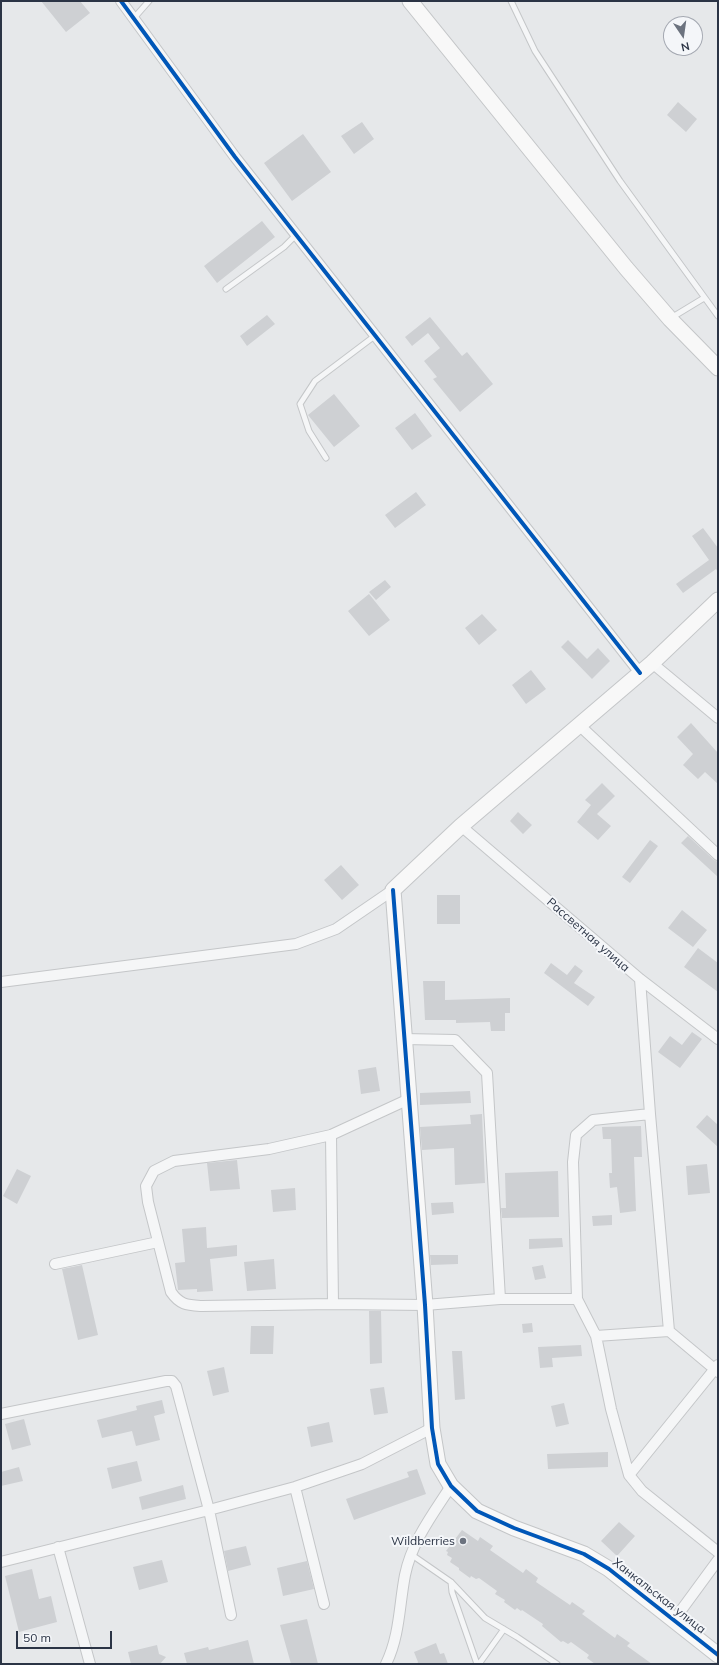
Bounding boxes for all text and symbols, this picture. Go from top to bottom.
north arrow [663,16,703,56]
text: N [680,39,691,54]
street label: Рассветная улица [544,895,632,975]
place label: Wildberries [391,1534,455,1548]
marker: Wildberries [458,1536,468,1546]
street label: Ханкальская улица [610,1555,708,1637]
scale bar [18,1623,114,1649]
text: 50 m [23,1630,51,1645]

